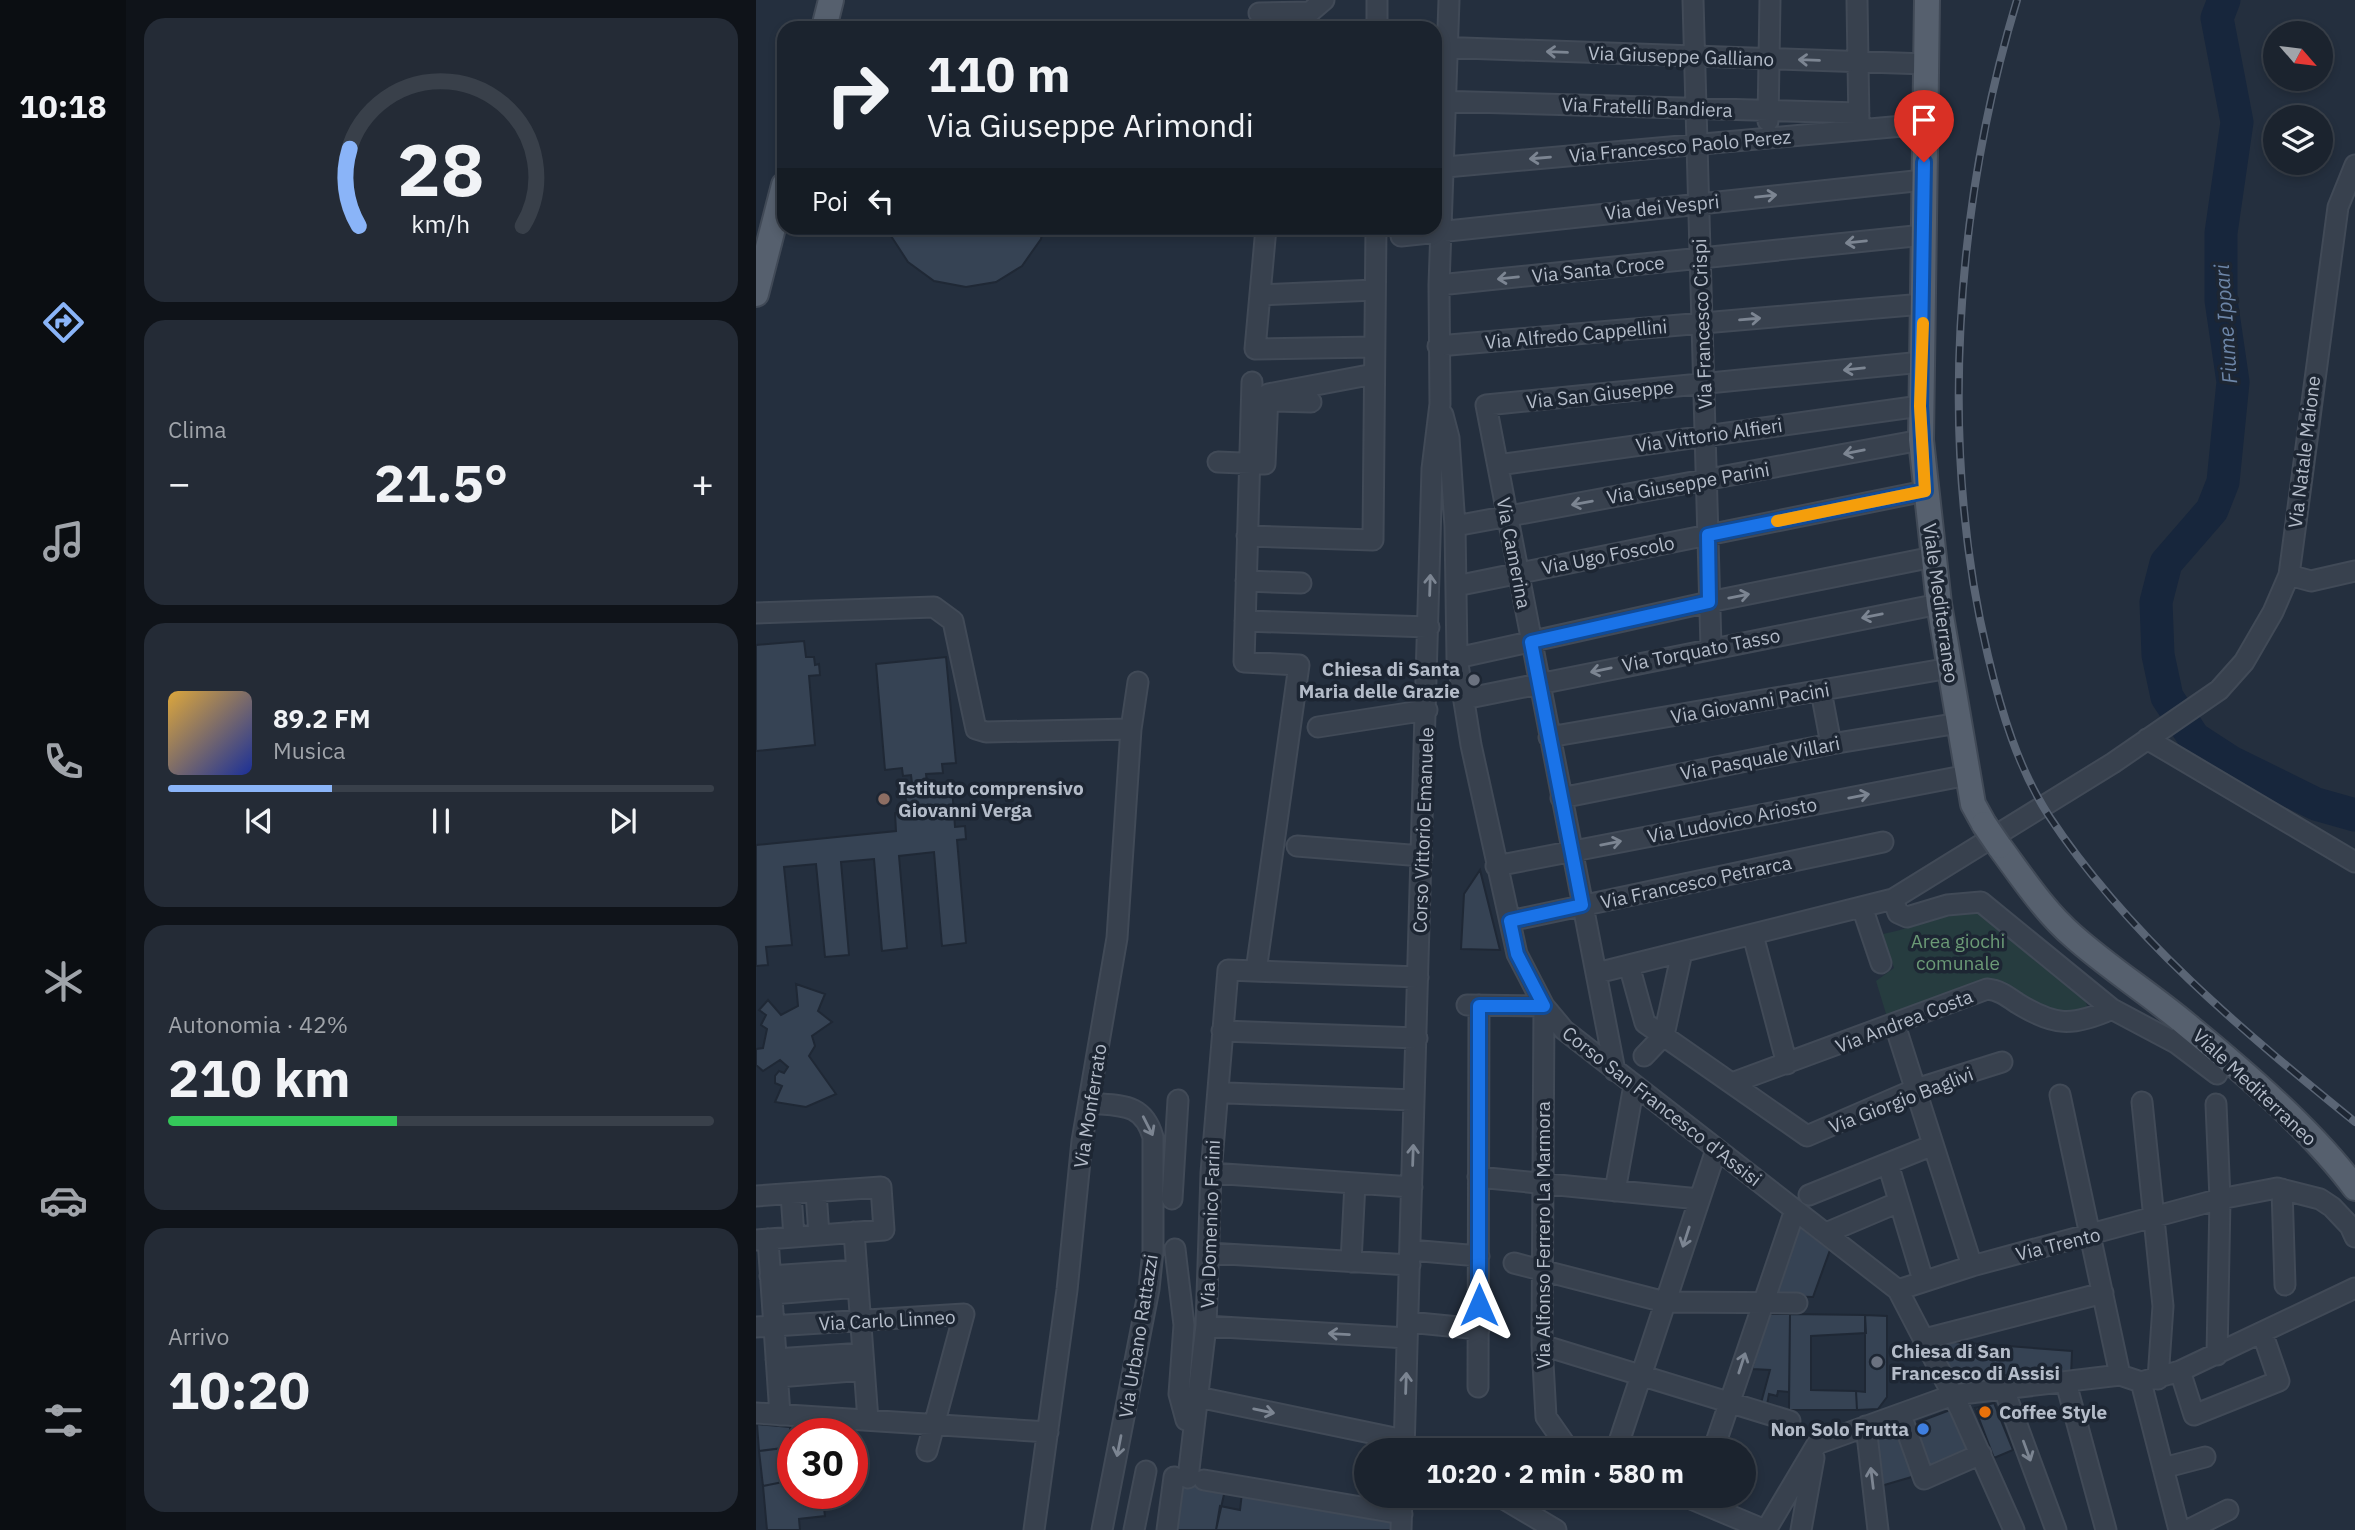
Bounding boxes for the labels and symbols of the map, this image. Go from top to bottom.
north arrow [2263,21,2333,91]
street label: Via Giuseppe Galliano [1588,41,1774,71]
one-way arrow [1546,45,1569,58]
one-way arrow [1798,54,1821,67]
pin [1894,90,1954,162]
street label: Via Fratelli Bandiera [1561,92,1733,122]
street label: Via Francesco Paolo Perez [1568,124,1792,168]
one-way arrow [1529,152,1552,165]
street label: Via dei Vespri [1604,189,1720,225]
one-way arrow [1754,190,1777,203]
one-way arrow [1845,236,1868,249]
street label: Via Francesco Crispi [1687,238,1717,410]
street label: Via Santa Croce [1530,250,1666,288]
water label: Fiume Ippari [2207,263,2243,385]
one-way arrow [1497,272,1520,285]
one-way arrow [1738,312,1761,325]
street label: Via Alfredo Cappellini [1484,314,1668,354]
one-way arrow [1843,363,1866,376]
street label: Via San Giuseppe [1525,374,1675,414]
street label: Via Natale Maione [2283,374,2325,530]
street label: Via Vittorio Alfieri [1634,413,1784,457]
one-way arrow [1843,446,1866,460]
street label: Via Giuseppe Parini [1605,457,1771,509]
street label: Via Camerina [1491,495,1537,611]
one-way arrow [1571,496,1594,510]
street label: Viale Mediterraneo [1918,522,1964,684]
street label: Via Ugo Foscolo [1540,530,1676,580]
one-way arrow [1424,574,1437,597]
one-way arrow [1727,588,1750,602]
one-way arrow [1861,610,1884,624]
street label: Via Torquato Tasso [1620,623,1782,677]
place label: Chiesa di Santa Maria delle Grazie [1299,657,1460,703]
one-way arrow [1590,664,1613,678]
marker: Chiesa di Santa Maria delle Grazie [1466,672,1482,688]
street label: Via Giovanni Pacini [1669,677,1831,729]
street label: Corso Vittorio Emanuele [1407,727,1439,933]
street label: Via Pasquale Villari [1678,731,1842,785]
place label: Istituto comprensivo Giovanni Verga [898,776,1084,822]
one-way arrow [1847,788,1870,802]
marker: Istituto comprensivo Giovanni Verga [876,791,892,807]
street label: Via Ludovico Ariosto [1645,792,1819,848]
one-way arrow [1599,835,1622,849]
street label: Via Francesco Petrarca [1598,850,1794,914]
park label: Area giochi comunale [1911,929,2005,975]
street label: Via Andrea Costa [1832,984,1976,1058]
street label: Corso San Francesco d'Assisi [1558,1021,1766,1191]
street label: Viale Mediterraneo [2188,1023,2322,1151]
street label: Via Monferrato [1068,1042,1112,1170]
street label: Via Giorgio Baglivi [1825,1061,1977,1139]
street label: Via Alfonso Ferrero La Marmora [1531,1101,1555,1369]
one-way arrow [1141,1115,1155,1135]
street label: Via Domenico Farini [1195,1139,1225,1309]
one-way arrow [1406,1144,1419,1167]
street label: Via Trento [2013,1222,2103,1266]
one-way arrow [1679,1226,1691,1248]
street label: Via Urbano Rattazzi [1113,1252,1163,1420]
position arrow [1442,1268,1516,1342]
street label: Via Carlo Linneo [818,1304,956,1336]
one-way arrow [1328,1327,1351,1340]
place label: Chiesa di San Francesco di Assisi [1891,1339,2060,1385]
one-way arrow [1737,1352,1749,1374]
marker: Chiesa di San Francesco di Assisi [1869,1354,1885,1370]
one-way arrow [1399,1371,1412,1394]
place label: Coffee Style [1999,1400,2107,1424]
one-way arrow [1252,1404,1275,1418]
marker: Coffee Style [1977,1404,1993,1420]
place label: Non Solo Frutta [1770,1417,1909,1441]
speed limit sign: 30 [777,1418,868,1509]
marker: Non Solo Frutta [1915,1421,1931,1437]
one-way arrow [1112,1434,1126,1457]
one-way arrow [2021,1439,2034,1461]
one-way arrow [1865,1467,1878,1490]

